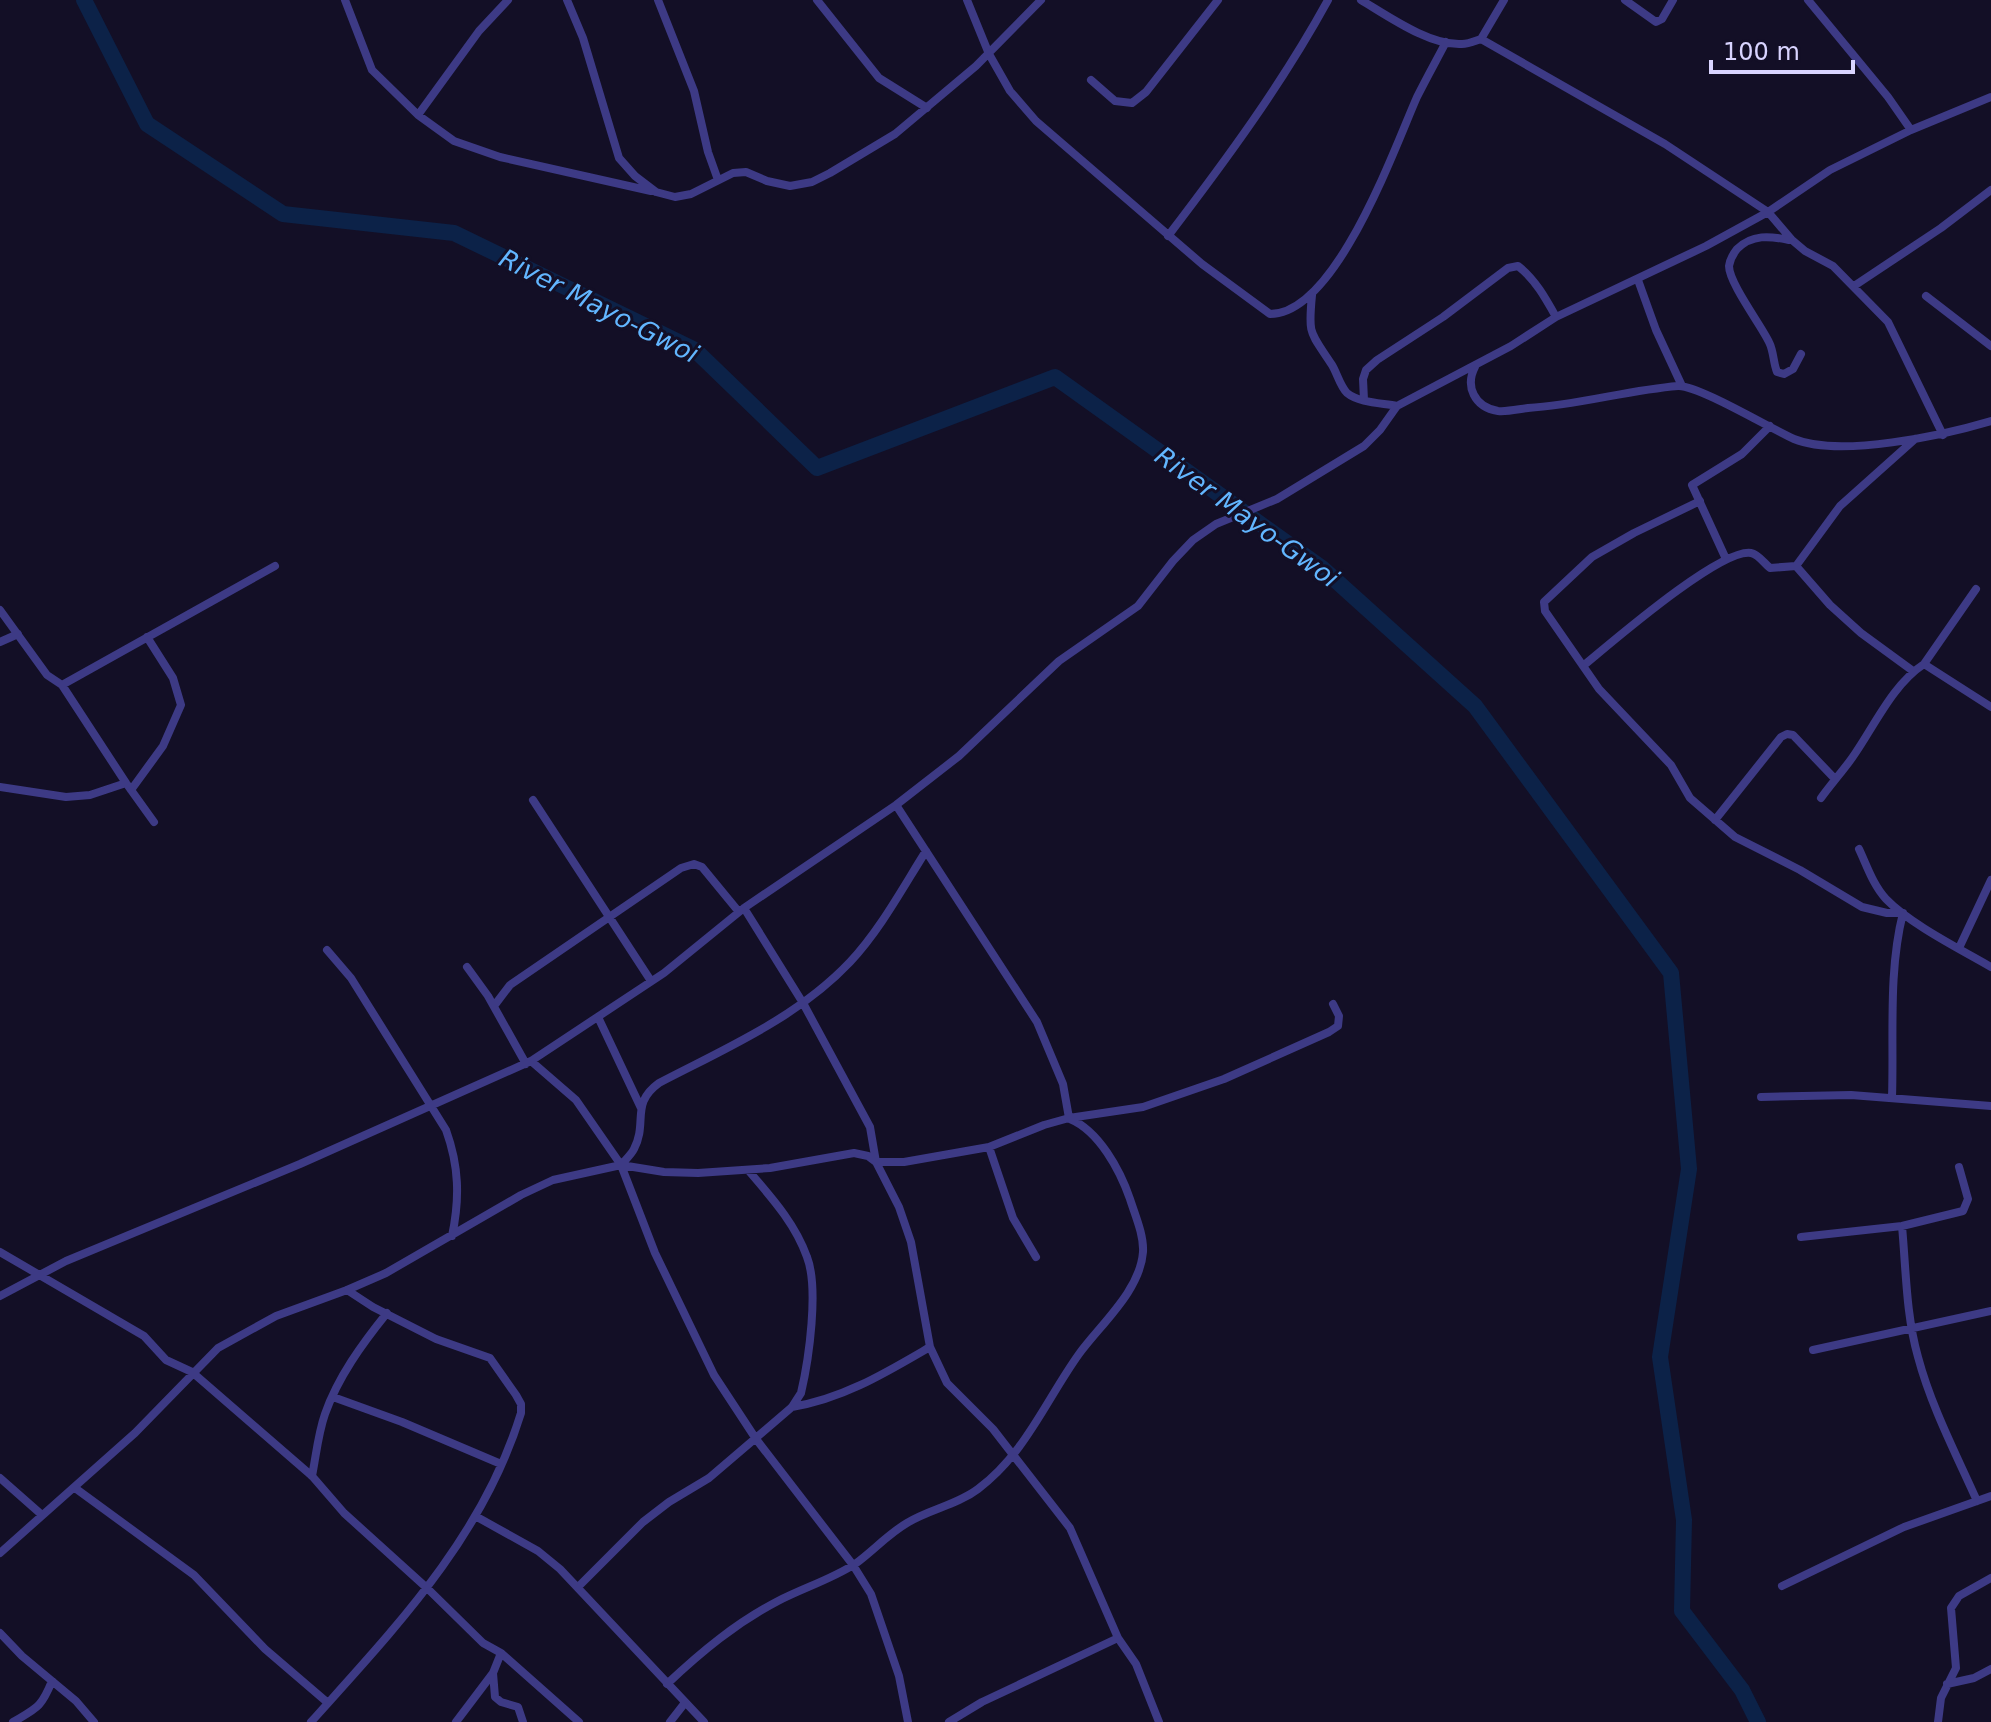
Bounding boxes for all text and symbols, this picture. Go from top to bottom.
scale bar [1711,24,1853,74]
text: 100 m [1723,38,1800,66]
water label: River Mayo-Gwoi [495,243,704,369]
water label: River Mayo-Gwoi [1150,440,1345,594]

